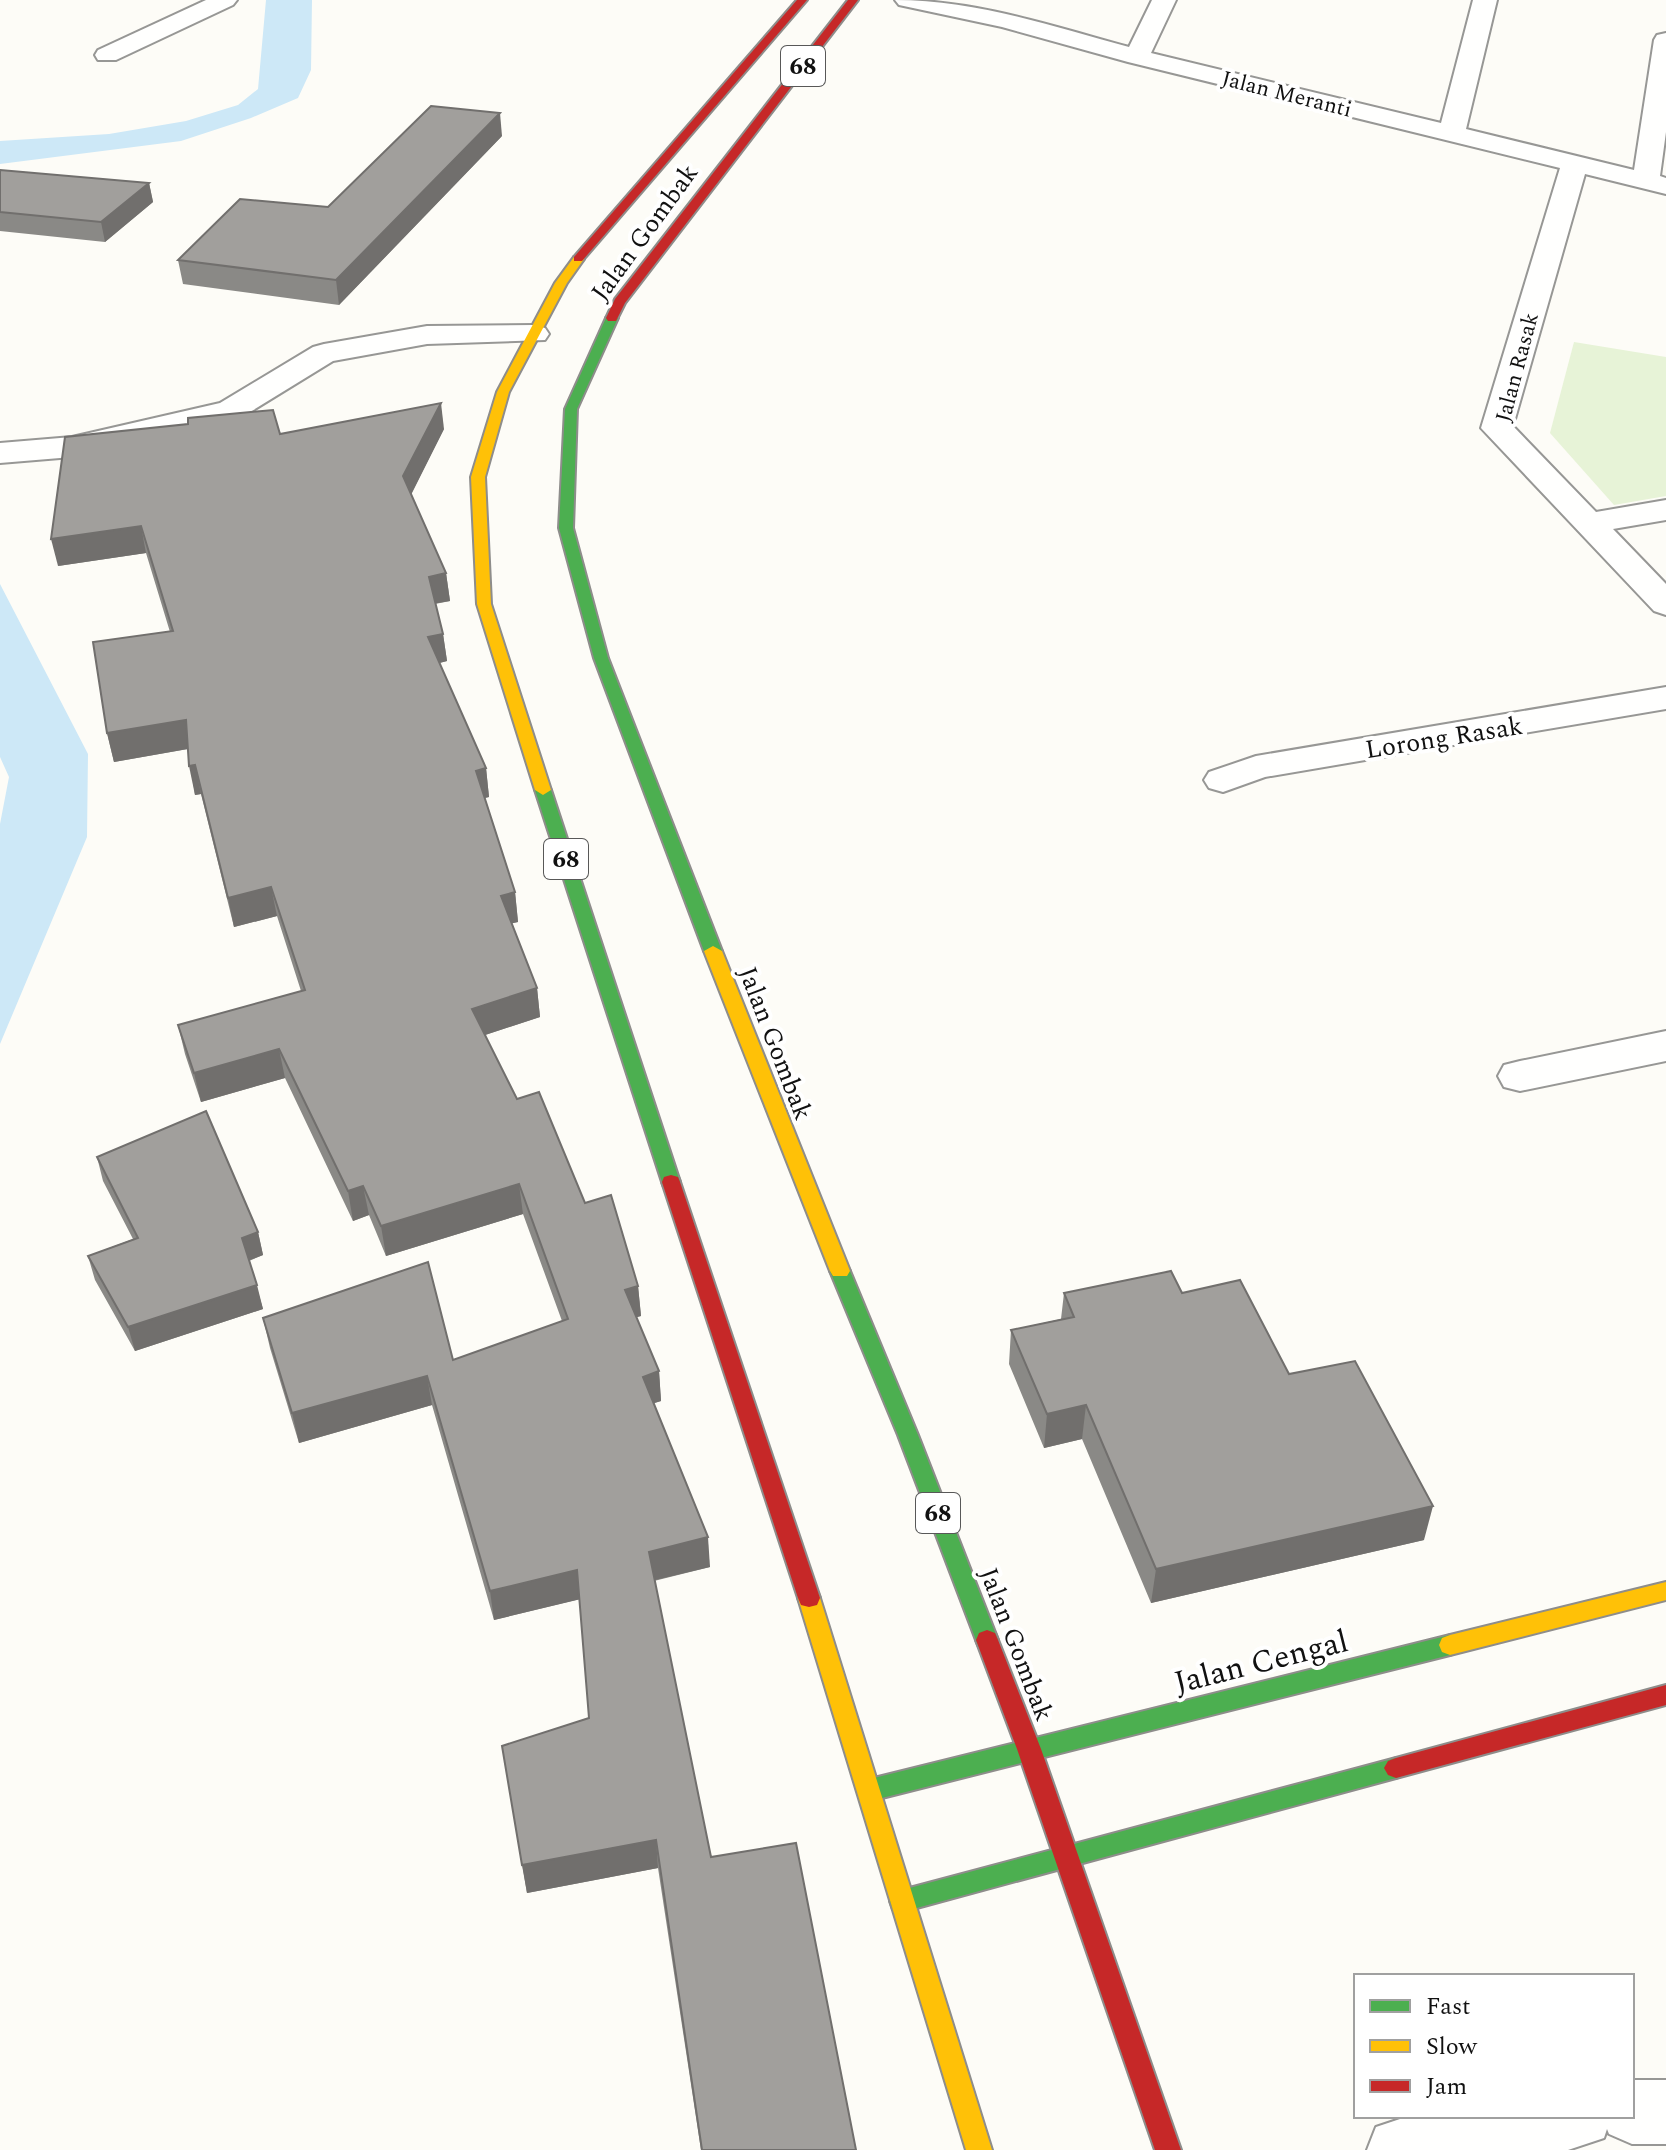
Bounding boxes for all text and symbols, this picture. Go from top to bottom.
road number: 68 [781,46,825,86]
street label: Jalan Meranti [1218,62,1355,127]
street label: Jalan Gombak [581,155,709,310]
street label: Jalan Rasak [1487,309,1548,426]
street label: Lorong Rasak [1362,706,1526,770]
road number: 68 [544,839,588,879]
street label: Jalan Gombak [727,961,823,1126]
road number: 68 [916,1493,960,1533]
street label: Jalan Gombak [968,1562,1064,1727]
street label: Jalan Cengal [1169,1617,1354,1708]
legend [1354,1974,1634,2118]
text: Fast [1426,1989,1471,2025]
text: Slow [1426,2029,1478,2065]
text: Jam [1426,2069,1467,2105]

